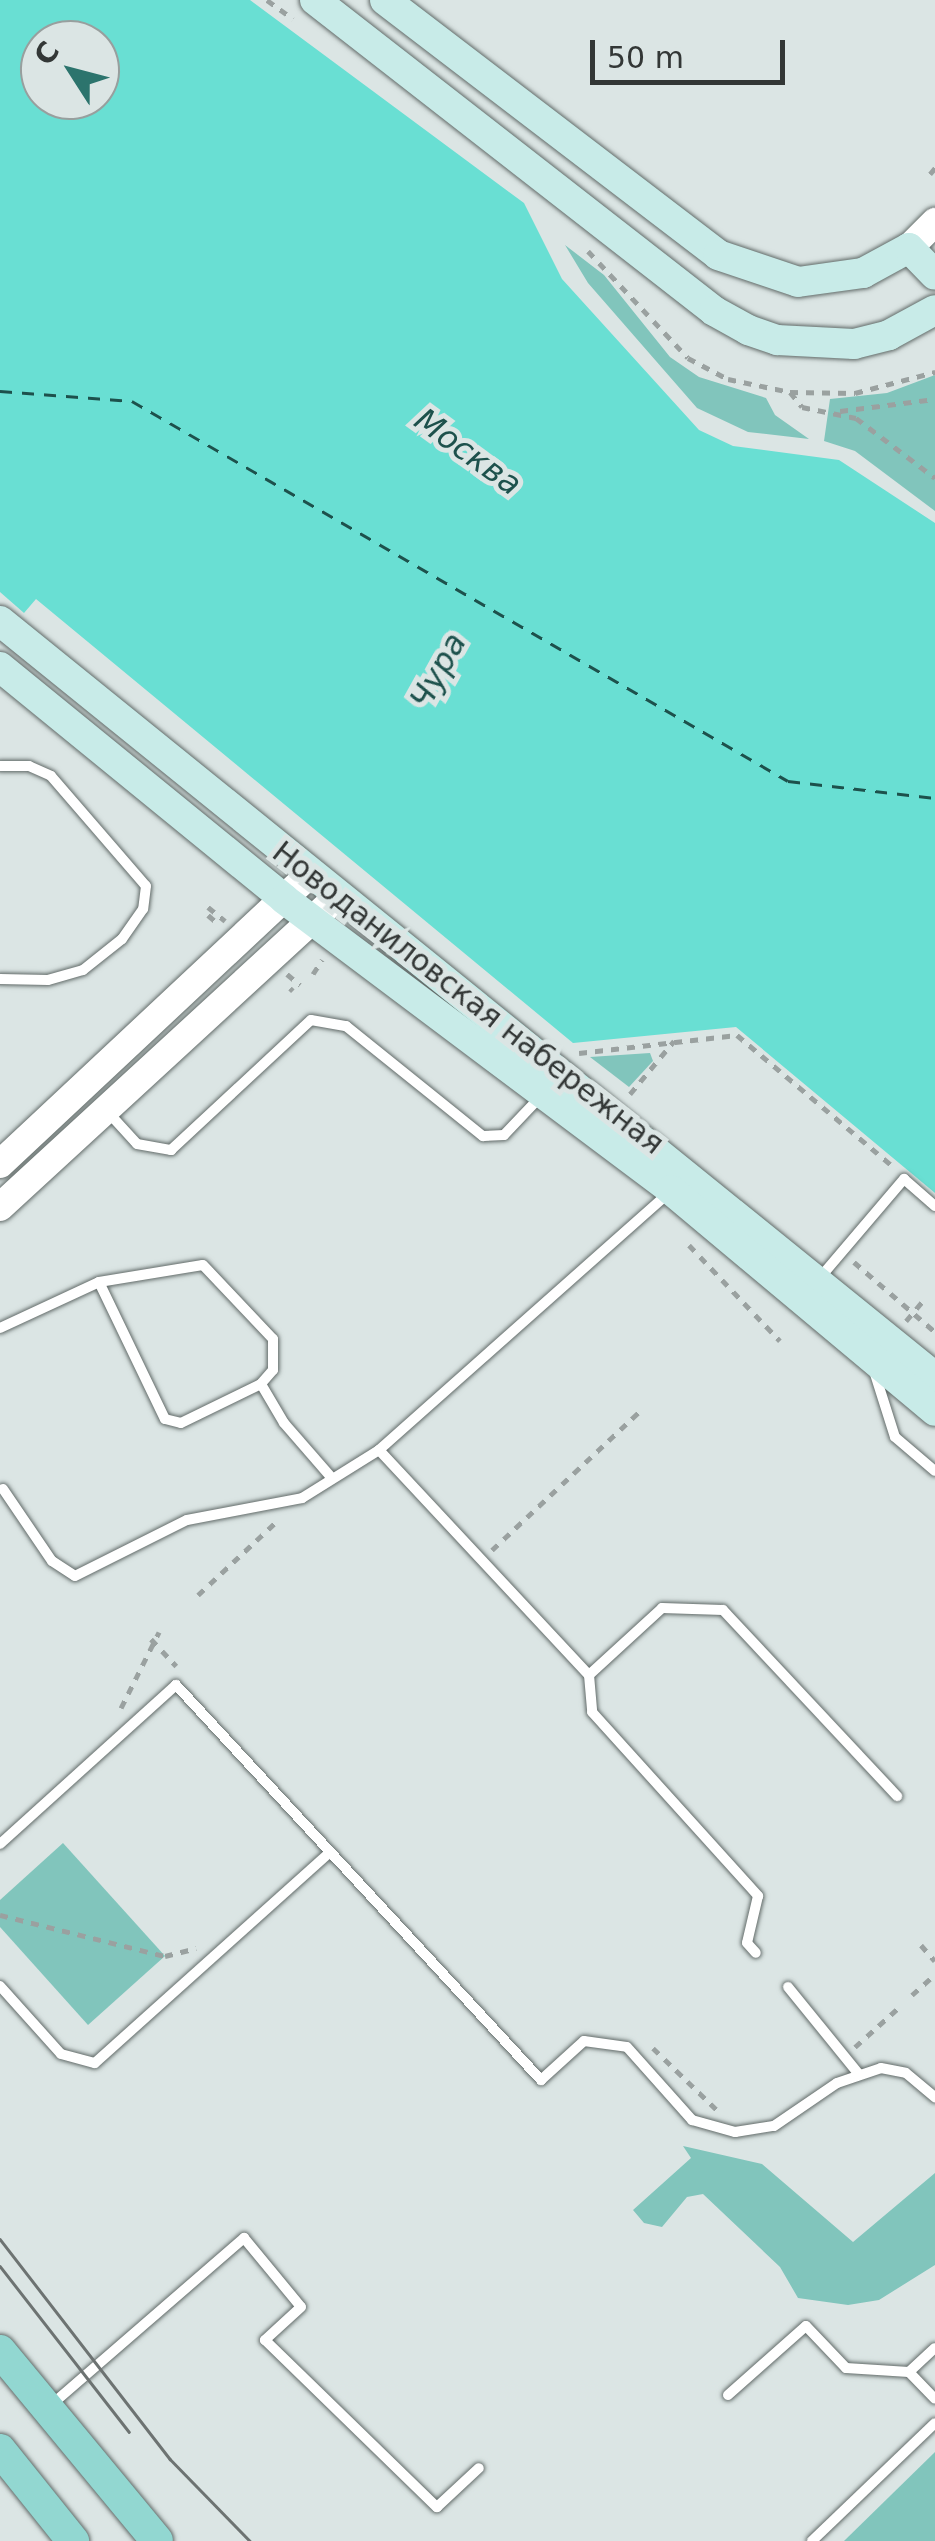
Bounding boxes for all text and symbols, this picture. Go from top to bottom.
north arrow [20,20,120,120]
scale bar [595,20,790,82]
text: С [28,35,66,71]
text: 50 m [607,40,684,75]
water label: Москва [407,400,529,504]
water label: Чура [402,626,474,716]
street label: Новоданиловская набережная [265,834,671,1162]

